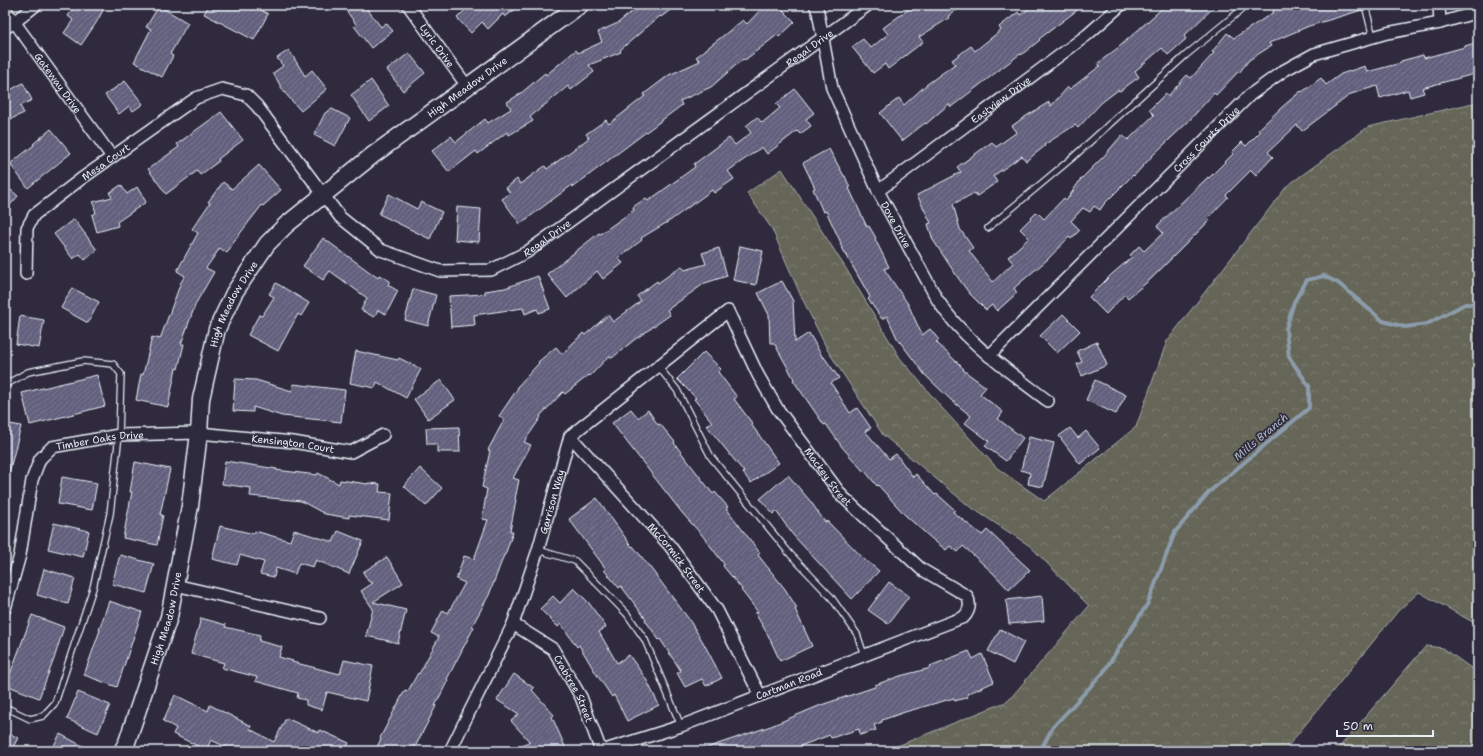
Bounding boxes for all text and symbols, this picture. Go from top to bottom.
street label: Lyric Drive [417,21,458,70]
street label: Regal Drive [783,26,836,69]
street label: Gateway Drive [32,50,85,116]
street label: High Meadow Drive [424,53,510,120]
street label: Eastview Drive [968,73,1033,126]
street label: Cross Courts Drive [1170,103,1242,175]
street label: Mesa Court [79,140,132,183]
street label: Dove Drive [878,199,915,251]
street label: Regal Drive [521,216,573,259]
street label: High Meadow Drive [207,258,261,348]
water label: Mills Branch [1231,410,1291,464]
street label: Timber Oaks Drive [55,428,144,453]
street label: Kensington Court [251,432,335,455]
street label: Mackey Street [802,445,855,508]
street label: Garrison Way [536,468,567,536]
street label: McCormick Street [645,520,708,595]
street label: High Meadow Drive [147,571,184,667]
street label: Crabtree Street [551,652,596,724]
street label: Cartman Road [754,665,825,703]
scale bar [1337,712,1433,738]
text: 50 m [1343,718,1373,734]

